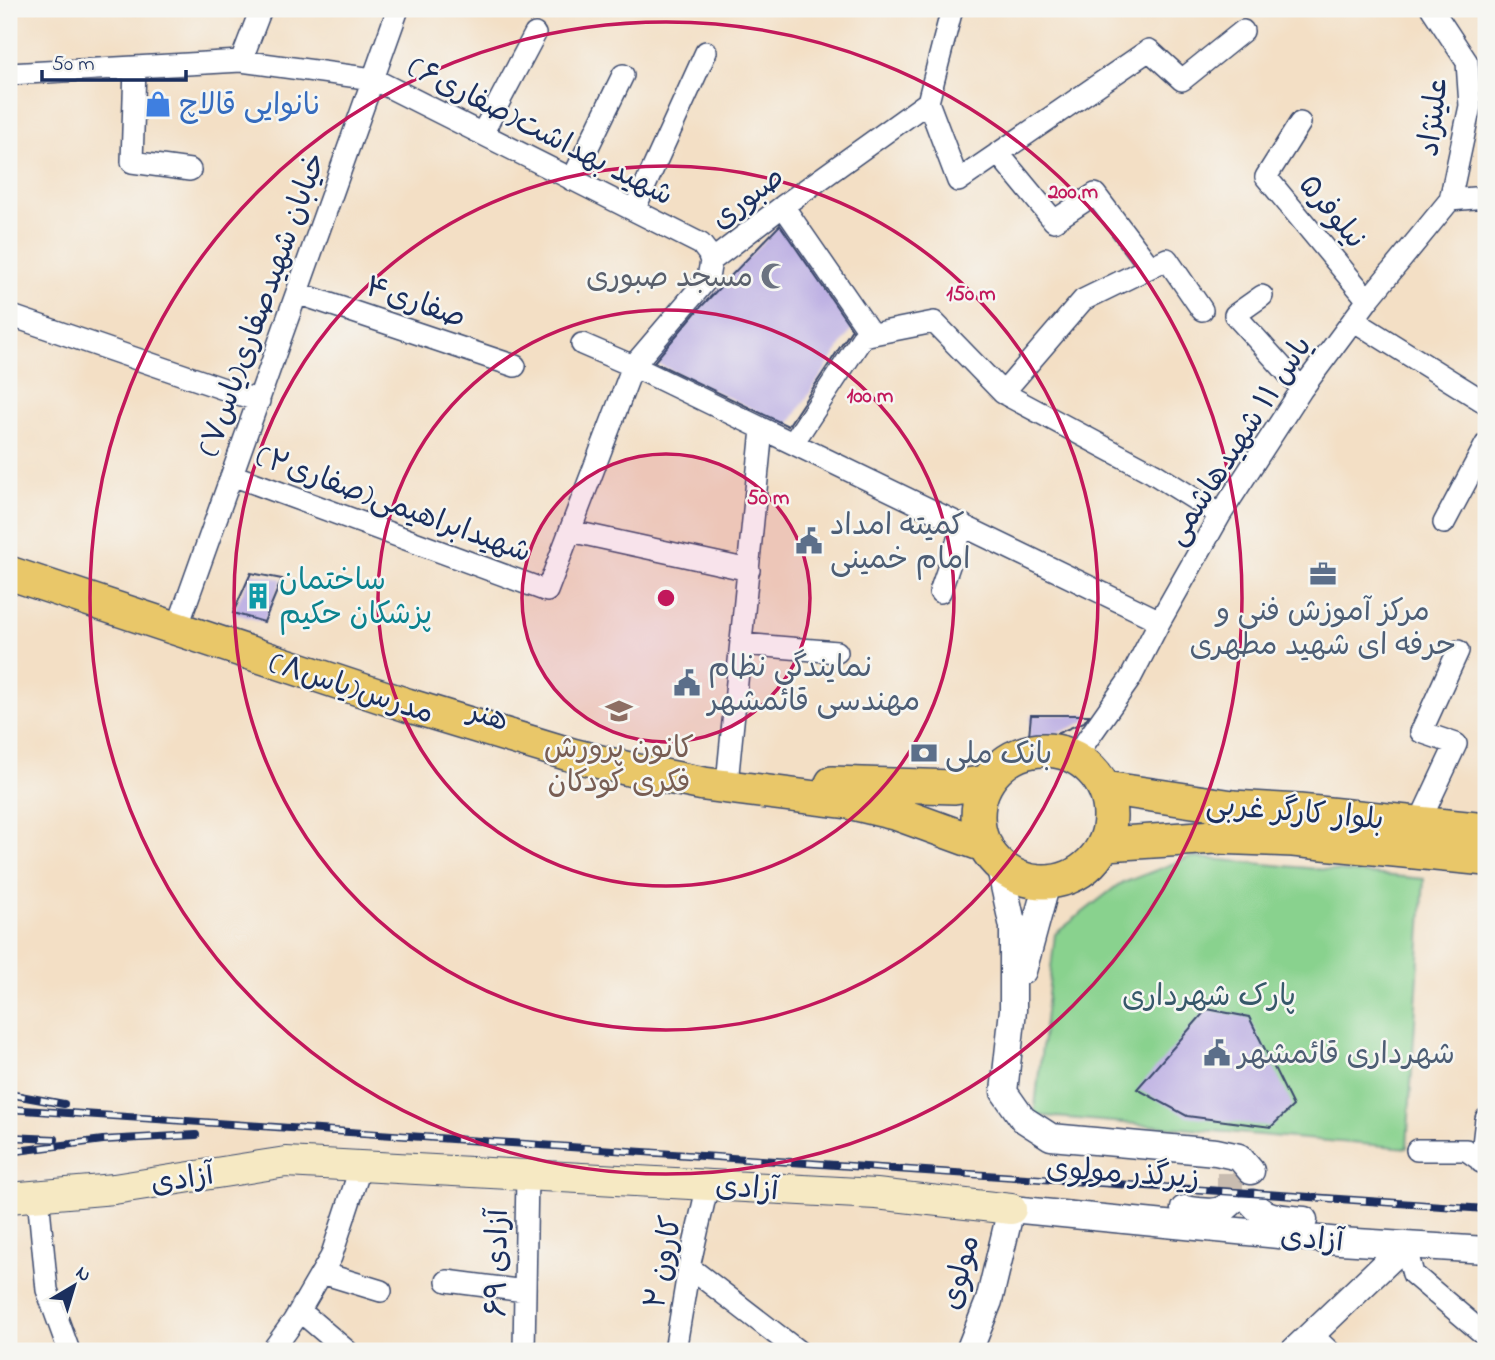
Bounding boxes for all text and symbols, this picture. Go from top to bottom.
scale bar [42,38,186,82]
street label: شهید بهداشت(صفاری۶) [399,47,680,219]
text: 50 m [52,50,95,80]
street label: علینژاد [1408,76,1462,159]
place label: نانوایی قالاچ [179,85,322,129]
shop icon: نانوایی قالاچ [143,89,173,119]
street label: خیابان شهیدصفاری(یاس۷) [188,147,339,463]
street label: صبوری [703,157,795,242]
street label: نیلوفر۵ [1286,166,1375,260]
text: 200 m [1047,178,1098,208]
place label: مسجد صبوری [586,257,753,301]
mosque icon: مسجد صبوری [759,261,789,291]
street label: صفاری۴ [359,266,471,341]
text: 150 m [946,280,996,310]
street label: یاس ۱۱ شهیدهاشمی [1156,328,1325,555]
text: 100 m [847,382,893,412]
street label: شهیدابراهیمی(صفاری۲) [249,436,537,576]
text: 50 m [747,484,789,514]
place label: کمیته امداد امام خمینی [830,505,971,583]
public building icon: کمیته امداد امام خمینی [794,526,824,556]
office icon: مرکز آموزش فنی و حرفه ای شهید مطهری [1308,559,1338,589]
place label: ساختمان پزشکان حکیم [279,560,432,638]
building icon: ساختمان پزشکان حکیم [243,581,273,611]
centre of rings [654,586,678,610]
place label: مرکز آموزش فنی و حرفه ای شهید مطهری [1190,591,1456,669]
street label: مدرس(یاس۸) [263,643,439,737]
place label: نمایندگی نظام مهندسی قائمشهر [705,647,920,725]
public building icon: نمایندگی نظام مهندسی قائمشهر [672,668,702,698]
street label: هنر [460,690,513,745]
school or university icon: کانون پرورش فکری کودکان [604,696,634,726]
place label: کانون پرورش فکری کودکان [544,728,694,806]
place label: بانک ملی [945,734,1052,778]
bank icon: بانک ملی [909,738,939,768]
street label: بلوار کارگر غربی [1204,784,1385,844]
park label: پارک شهرداری [1122,976,1296,1020]
place label: شهرداری قائمشهر [1235,1034,1455,1078]
public building icon: شهرداری قائمشهر [1202,1038,1232,1068]
street label: زیرگذر مولوی [1045,1148,1201,1202]
street label: آزادی [148,1154,219,1208]
street label: آزادی [714,1166,782,1214]
street label: آزادی ۶۹ [476,1207,522,1317]
street label: کارون ۲ [634,1212,695,1313]
street label: آزادی [1278,1216,1347,1266]
street label: مولوی [931,1230,993,1315]
north arrow [38,1252,108,1322]
text: N [70,1260,96,1289]

